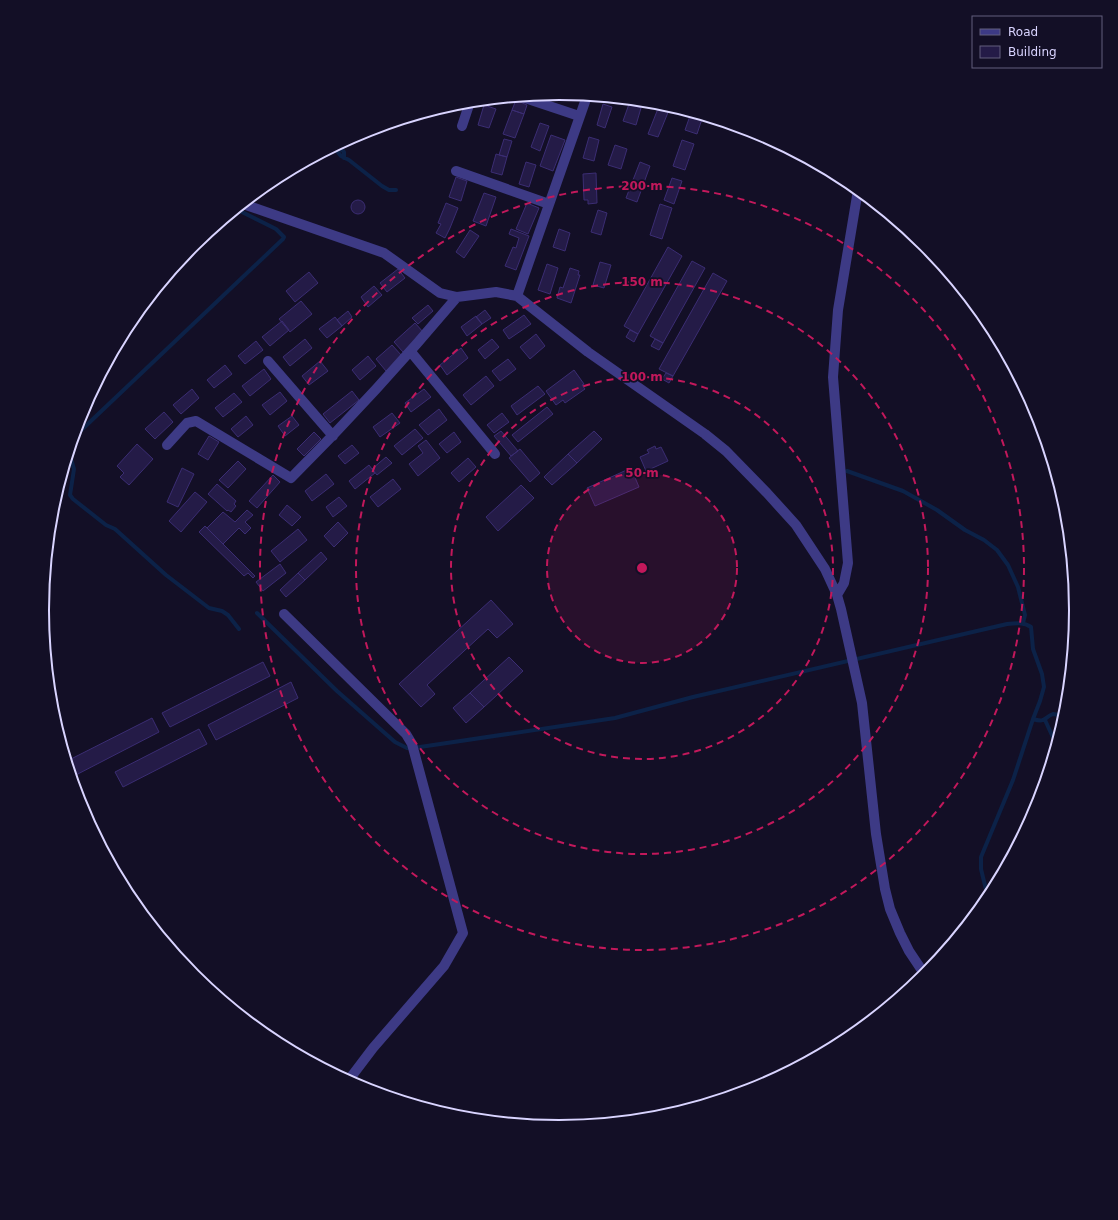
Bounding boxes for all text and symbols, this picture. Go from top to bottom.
legend [972,16,1102,68]
text: Road [1008,25,1038,39]
text: Building [1008,45,1057,59]
text: 200 m [621,179,663,193]
text: 150 m [621,275,663,289]
text: 100 m [621,370,663,384]
text: 50 m [625,466,659,480]
centre of rings [635,561,649,575]

